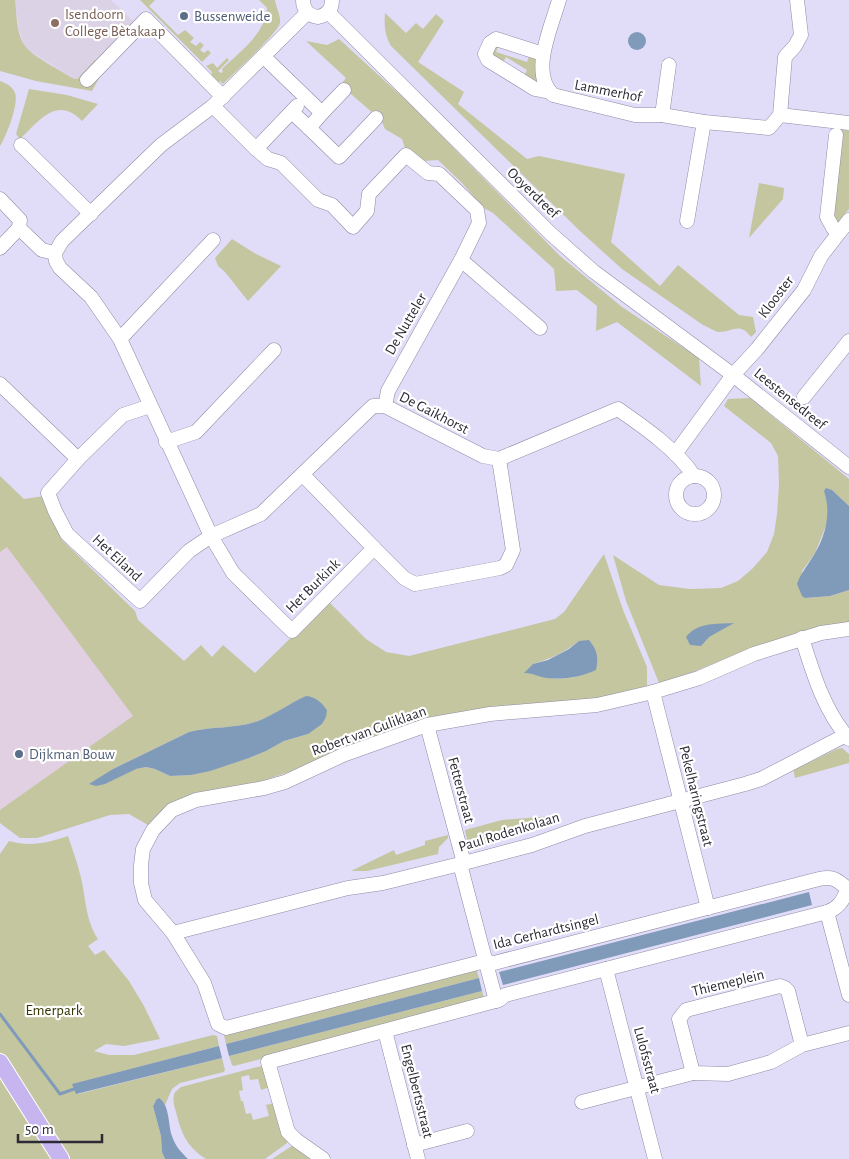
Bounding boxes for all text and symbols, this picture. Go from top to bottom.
place label: Isendoorn College Bètakaap [65,7,165,39]
place label: Bussenweide [194,9,270,24]
marker: Bussenweide [178,10,190,22]
marker: Isendoorn College Bètakaap [49,17,61,29]
street label: Lammerhof [573,77,644,105]
street label: Ooyerdreef [504,165,563,222]
street label: Klooster [755,273,797,321]
street label: De Nutteler [382,290,430,357]
street label: Leestensedreef [751,365,830,433]
street label: De Gaikhorst [397,389,471,437]
street label: Het Eiland [90,532,145,584]
street label: Het Burkink [283,556,343,616]
street label: Robert van Guliklaan [310,703,428,759]
street label: Pekelharingstraat [676,744,716,848]
place label: Dijkman Bouw [29,747,115,762]
marker: Dijkman Bouw [13,748,25,760]
street label: Fetterstraat [445,755,477,825]
street label: Paul Rodenkolaan [457,809,561,855]
street label: Ida Gerhardtsingel [492,912,600,952]
street label: Thiemeplein [690,967,766,999]
park label: Emerpark [26,1003,83,1018]
street label: Lulofsstraat [631,1025,663,1095]
street label: Engelbertsstraat [398,1042,436,1140]
scale bar [18,1112,101,1144]
text: 50 m [25,1122,54,1137]

